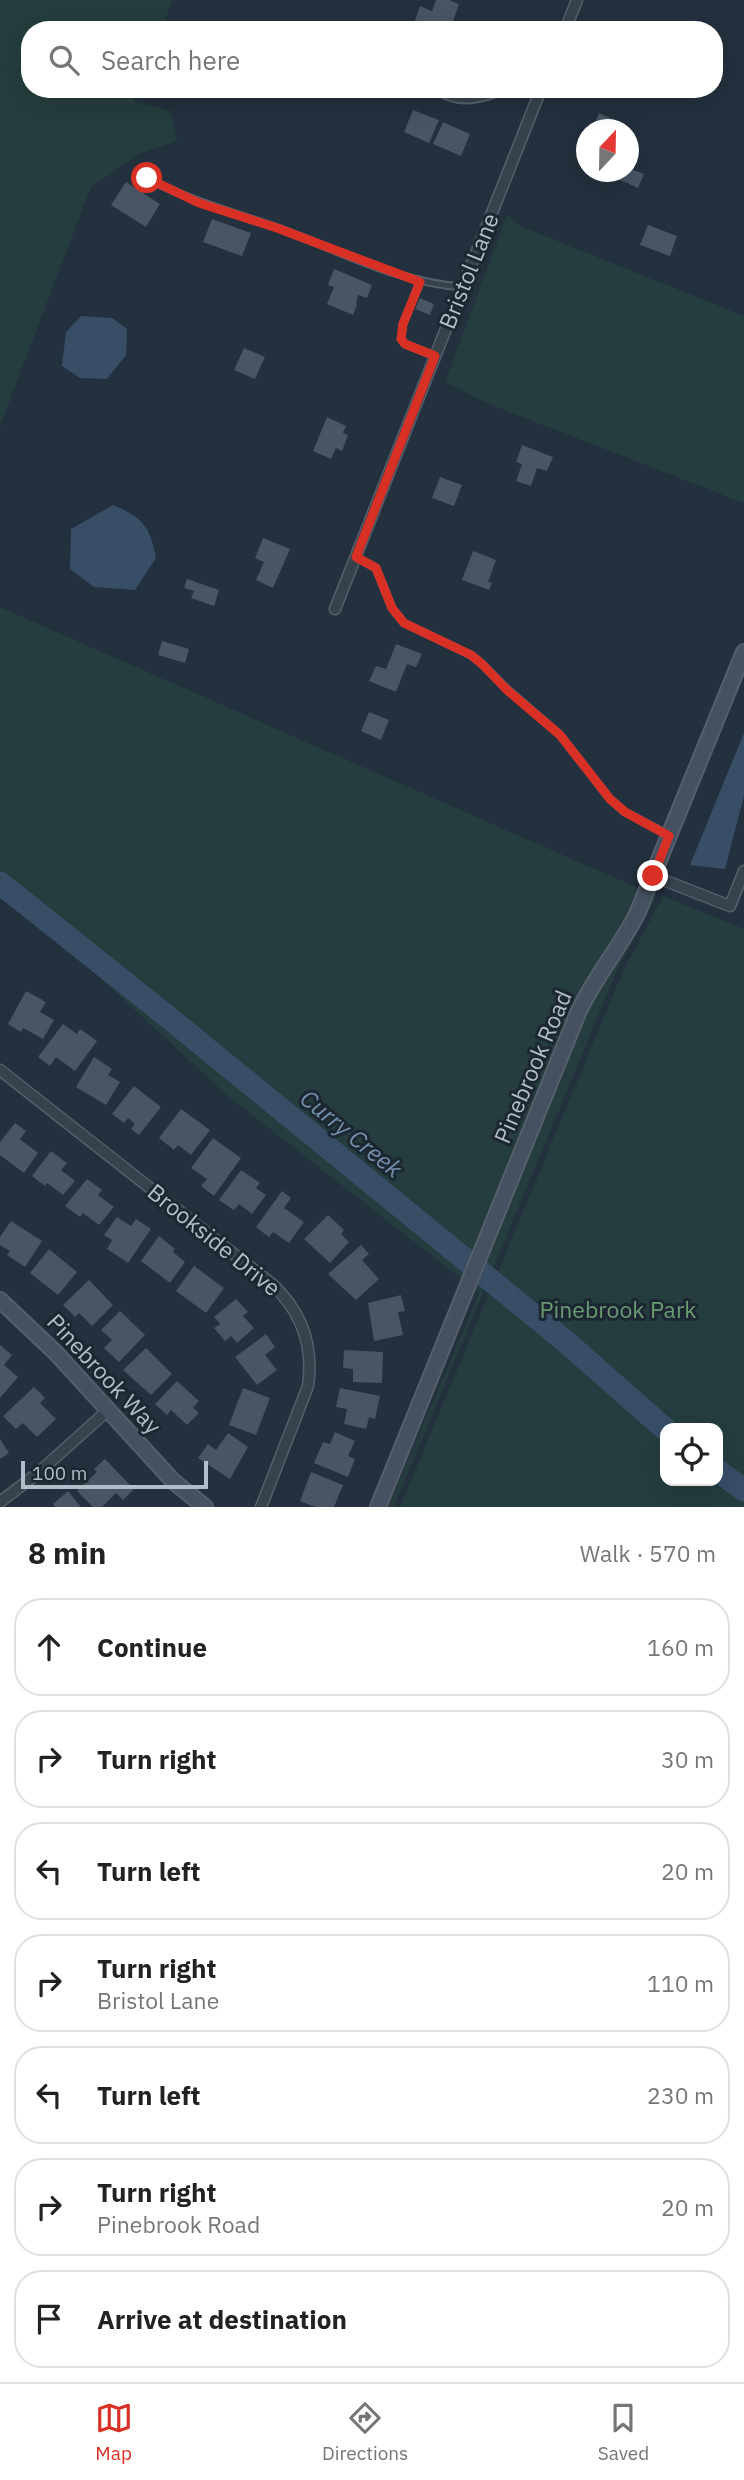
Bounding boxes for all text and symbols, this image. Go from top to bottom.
search box [21,21,723,98]
icon: search [45,41,83,79]
text: Search here [101,43,240,77]
north arrow [576,119,639,182]
route start [131,162,162,193]
street label: Bristol Lane [431,208,505,333]
route end [637,860,668,891]
street label: Pinebrook Road [486,986,578,1148]
water label: Curry Creek [294,1082,410,1185]
street label: Brookside Drive [142,1176,287,1302]
park label: Pinebrook Park [540,1294,696,1324]
street label: Pinebrook Way [41,1307,169,1440]
map controls [660,1423,723,1486]
button: locate [660,1423,723,1486]
scale bar [21,1458,208,1490]
text: 100 m [32,1461,87,1485]
text: 8 min [28,1533,106,1572]
text: Walk · 570 m [580,1538,716,1568]
icon: ahead [30,1628,68,1666]
text: Continue [97,1630,207,1664]
text: 160 m [647,1632,714,1662]
icon: right [30,1740,68,1778]
text: Turn right [97,1742,216,1776]
text: 30 m [661,1744,714,1774]
icon: left [30,1852,68,1890]
text: Turn left [97,1854,200,1888]
text: 20 m [661,1856,714,1886]
text: Turn right [97,1951,216,1985]
icon: right [30,1964,68,2002]
text: 110 m [647,1968,714,1998]
text: Bristol Lane [97,1985,219,2015]
icon: left [30,2076,68,2114]
text: Turn left [97,2078,200,2112]
text: 230 m [647,2080,714,2110]
text: Turn right [97,2175,216,2209]
icon: right [30,2188,68,2226]
text: 20 m [661,2192,714,2222]
text: Pinebrook Road [97,2209,260,2239]
icon: arrive [30,2300,68,2338]
text: Arrive at destination [97,2302,347,2336]
tab: Map [95,2399,133,2465]
tab: Directions [322,2399,408,2465]
tab: Saved [598,2399,649,2465]

